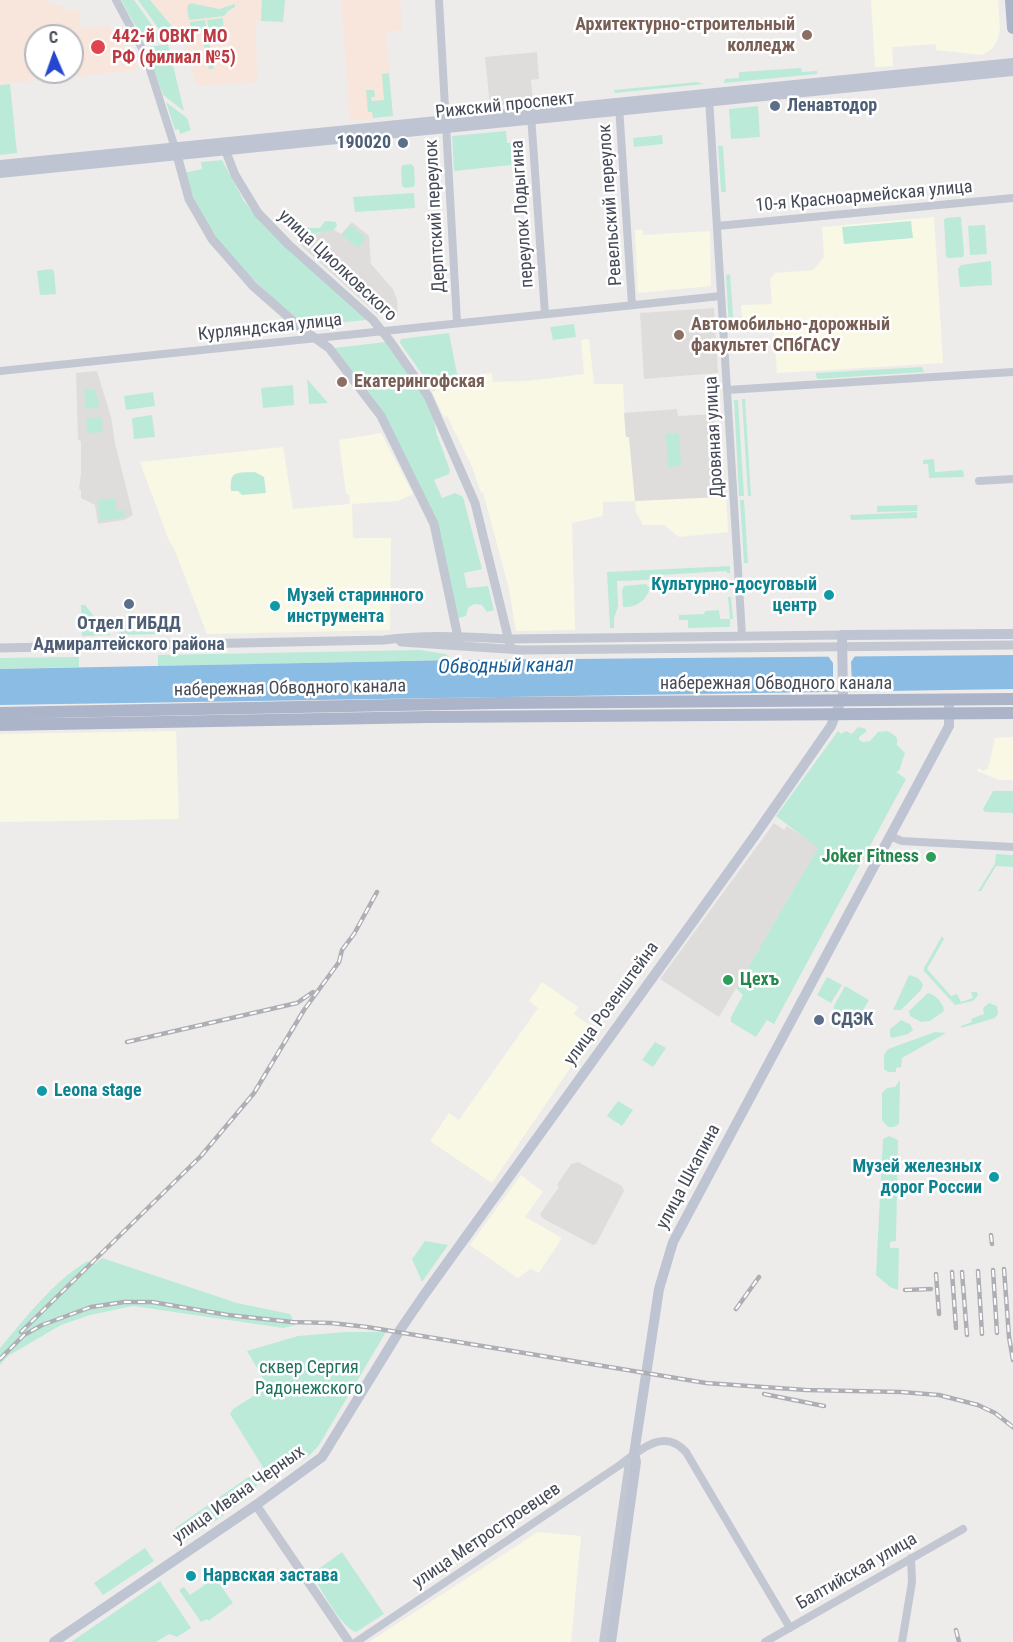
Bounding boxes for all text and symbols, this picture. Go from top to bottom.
place label: Архитектурно-строительный колледж [575,14,795,57]
north arrow [24,24,84,84]
place label: 442-й ОВКГ МО РФ (филиал №5) [112,26,236,68]
text: С [49,28,58,47]
marker: Архитектурно-строительный колледж [800,28,814,42]
marker: 442-й ОВКГ МО РФ (филиал №5) [89,38,107,56]
street label: Рижский проспект [434,88,576,124]
place label: Ленавтодор [787,95,877,117]
marker: Ленавтодор [768,99,782,113]
street label: Ревельский переулок [595,124,627,286]
place label: 190020 [336,132,391,154]
marker: 190020 [396,136,410,150]
street label: Дерптский переулок [421,139,451,293]
street label: переулок Лодыгина [507,139,539,289]
street label: 10-я Красноармейская улица [755,177,973,217]
street label: улица Циолковского [273,205,401,327]
street label: Курляндская улица [197,310,343,346]
place label: Автомобильно-дорожный факультет СПбГАСУ [691,314,890,356]
marker: Автомобильно-дорожный факультет СПбГАСУ [672,328,686,342]
place label: Екатерингофская [354,371,485,393]
marker: Екатерингофская [335,375,349,389]
street label: Дровяная улица [701,376,729,498]
place label: Культурно-досуговый центр [651,574,817,616]
place label: Музей старинного инструмента [287,585,424,628]
marker: Культурно-досуговый центр [822,588,836,602]
marker: Отдел ГИБДД Адмиралтейского района [122,597,136,611]
marker: Музей старинного инструмента [268,599,282,613]
place label: Отдел ГИБДД Адмиралтейского района [33,613,225,656]
water label: Обводный канал [438,654,574,680]
street label: набережная Обводного канала [660,673,892,695]
street label: набережная Обводного канала [174,676,406,702]
place label: Joker Fitness [822,846,919,868]
marker: Joker Fitness [924,850,938,864]
street label: улица Розенштейна [560,938,664,1070]
place label: Цехъ [740,969,779,991]
marker: Цехъ [721,973,735,987]
place label: СДЭК [831,1009,873,1031]
marker: СДЭК [812,1013,826,1027]
place label: Leona stage [54,1080,142,1102]
marker: Leona stage [35,1084,49,1098]
street label: улица Шкапина [652,1121,726,1233]
place label: Музей железных дорог России [852,1156,982,1198]
marker: Музей железных дорог России [987,1170,1001,1184]
park label: сквер Сергия Радонежского [255,1357,363,1400]
street label: улица Ивана Черных [169,1441,309,1549]
street label: улица Метростроевцев [409,1479,565,1593]
street label: Балтийская улица [793,1529,921,1615]
place label: Нарвская застава [203,1565,338,1587]
marker: Нарвская застава [184,1569,198,1583]

